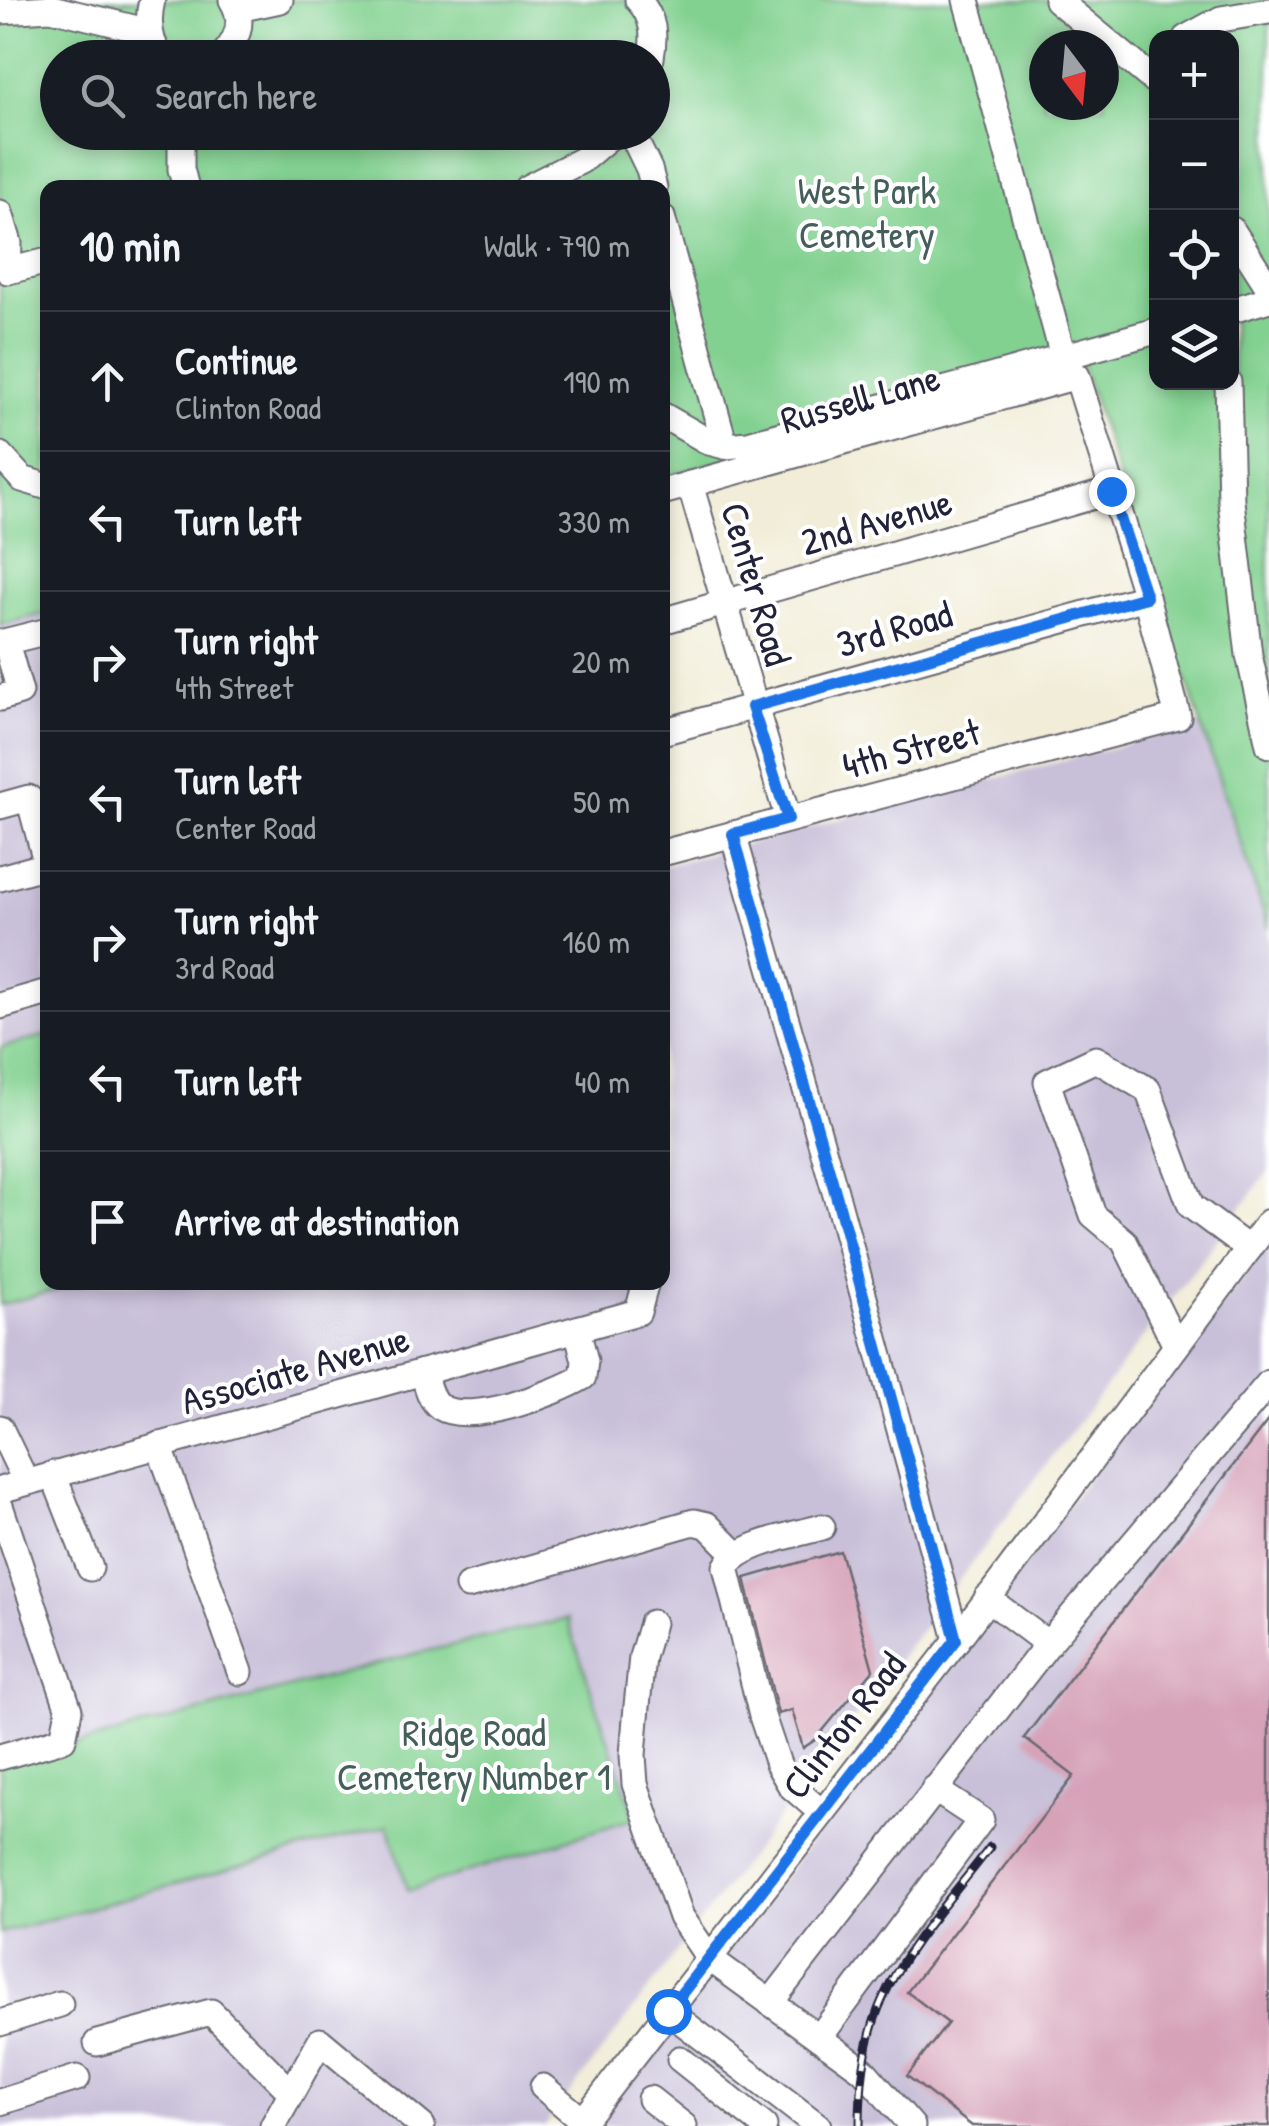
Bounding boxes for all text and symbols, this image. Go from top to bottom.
north arrow [1029,30,1119,120]
map controls [1149,30,1239,390]
button: + [1149,30,1239,120]
search box [40,40,670,150]
icon: search [75,68,130,123]
text: Search here [155,69,317,121]
button: − [1149,120,1239,210]
park label: West Park Cemetery [798,164,936,260]
button: locate [1149,210,1239,300]
text: 10 min [80,217,181,274]
text: Walk · 790 m [484,224,630,267]
button: layers [1149,300,1239,390]
text: Continue [175,334,297,386]
street label: Russell Lane [774,351,946,445]
icon: ahead [80,354,135,409]
text: 190 m [563,360,630,403]
text: Clinton Road [175,386,321,429]
route end [1089,469,1135,515]
street label: 2nd Avenue [794,475,958,567]
icon: left [80,494,135,549]
text: Turn left [175,495,300,547]
street label: Center Road [709,497,805,672]
text: 330 m [558,500,630,543]
street label: 3rd Road [830,587,958,669]
text: Turn right [175,614,318,666]
icon: right [80,634,135,689]
text: 20 m [572,640,630,683]
text: 4th Street [175,666,293,709]
street label: 4th Street [836,704,986,791]
text: Turn left [175,754,300,806]
icon: left [80,774,135,829]
text: 50 m [573,780,630,823]
text: Center Road [175,806,316,849]
text: Turn right [175,894,318,946]
icon: right [80,914,135,969]
text: 160 m [562,920,630,963]
text: 3rd Road [175,946,274,989]
icon: left [80,1054,135,1109]
text: Turn left [175,1055,300,1107]
text: 40 m [575,1060,630,1103]
icon: arrive [80,1194,135,1249]
text: Arrive at destination [175,1195,459,1247]
street label: Associate Avenue [175,1312,415,1426]
street label: Clinton Road [769,1641,917,1809]
park label: Ridge Road Cemetery Number 1 [337,1706,611,1802]
route start [646,1989,692,2035]

